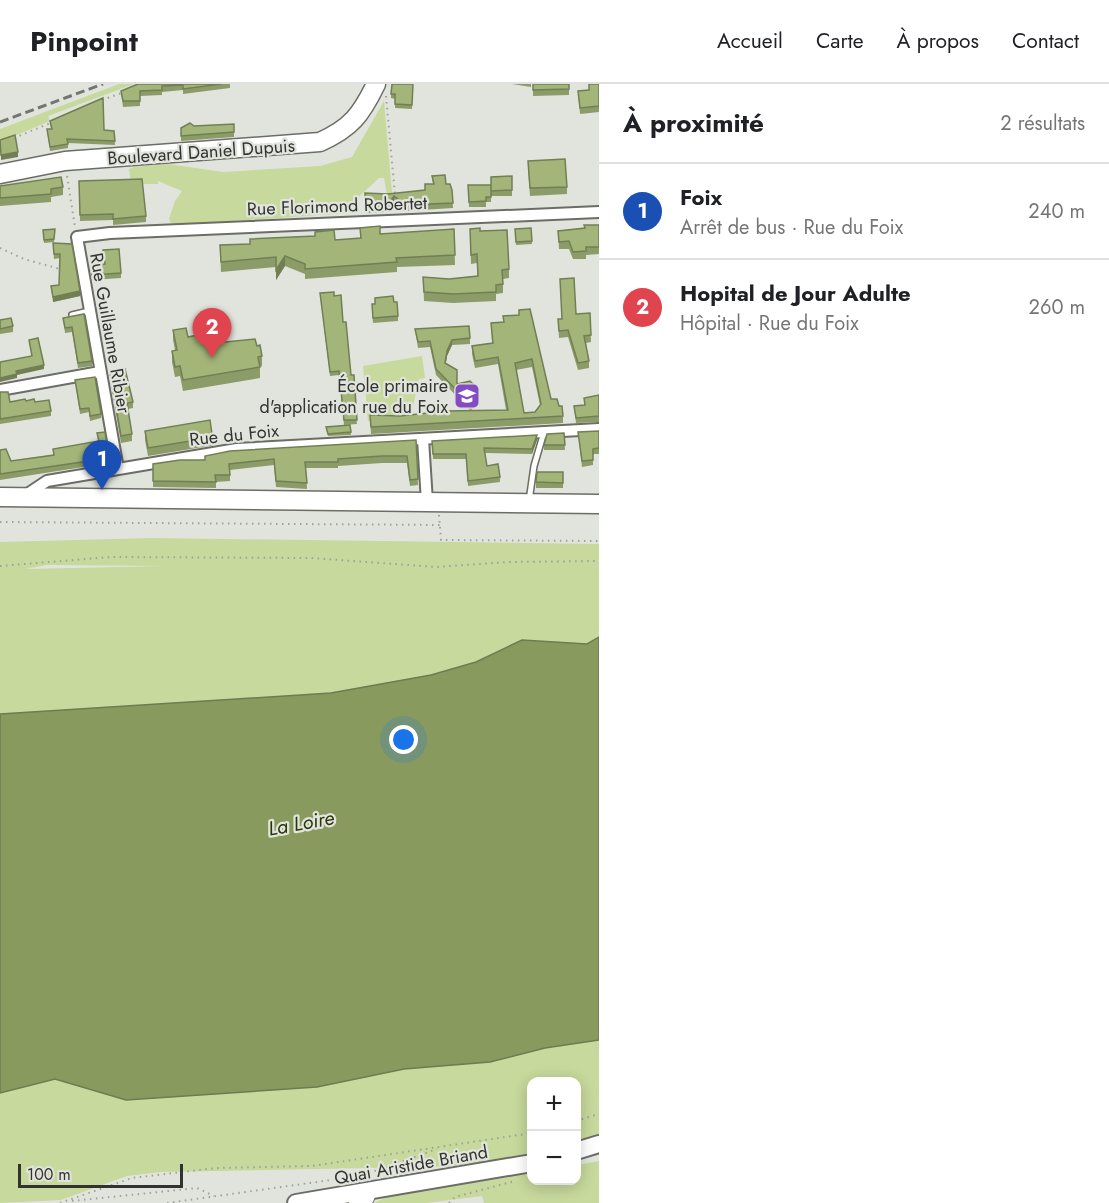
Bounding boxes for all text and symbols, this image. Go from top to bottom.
text: Pinpoint [30,21,138,62]
text: Accueil [717,26,783,56]
text: Carte [816,26,864,56]
text: À propos [897,26,979,56]
text: Contact [1012,26,1079,56]
text: À proximité [623,104,764,142]
text: 2 résultats [1000,109,1085,138]
street label: Boulevard Daniel Dupuis [106,132,296,172]
text: Foix [680,181,722,213]
street label: Rue Florimond Robertet [246,190,428,222]
text: 1 [637,197,648,226]
text: 240 m [1028,197,1085,226]
text: Arrêt de bus · Rue du Foix [680,213,903,242]
street label: Rue Guillaume Ribier [83,251,137,416]
text: Hopital de Jour Adulte [680,277,911,309]
text: 2 [636,293,649,322]
text: 260 m [1029,293,1085,322]
pin: 2 [192,308,232,358]
text: Hôpital · Rue du Foix [680,309,859,338]
place label: École primaire d'application rue du Foix [260,373,448,420]
school or university icon: École primaire d'application rue du Foix [452,381,482,411]
street label: Rue du Foix [188,417,280,453]
pin: 1 [82,440,122,490]
your location [389,725,418,754]
water label: La Loire [266,803,336,844]
map controls [527,1077,581,1185]
button: + [527,1077,581,1131]
button: − [527,1131,581,1185]
street label: Quai Aristide Briand [332,1139,490,1191]
scale bar [18,1161,183,1188]
text: 100 m [27,1163,71,1186]

